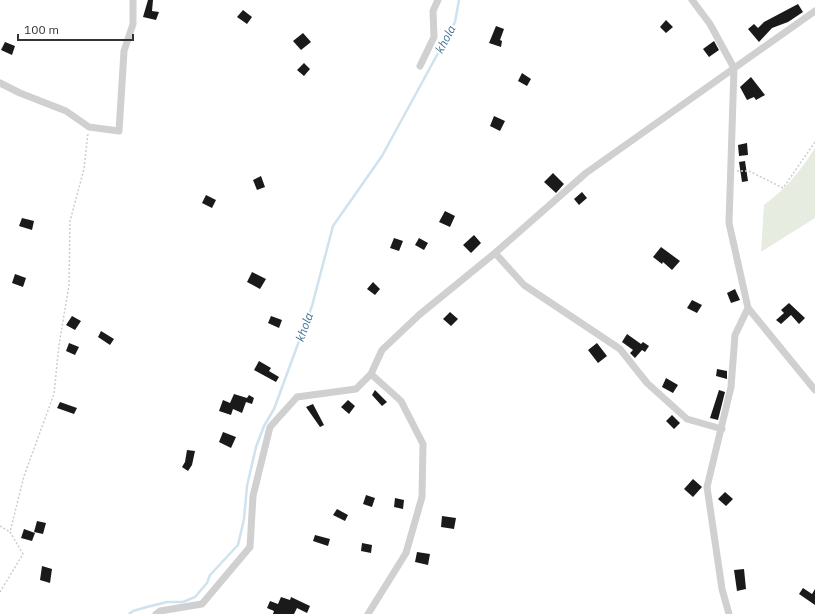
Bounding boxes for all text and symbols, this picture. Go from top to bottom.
scale bar [18,16,133,42]
text: 100 m [24,22,59,37]
water label: khola [431,22,459,56]
water label: khola [292,310,316,344]

